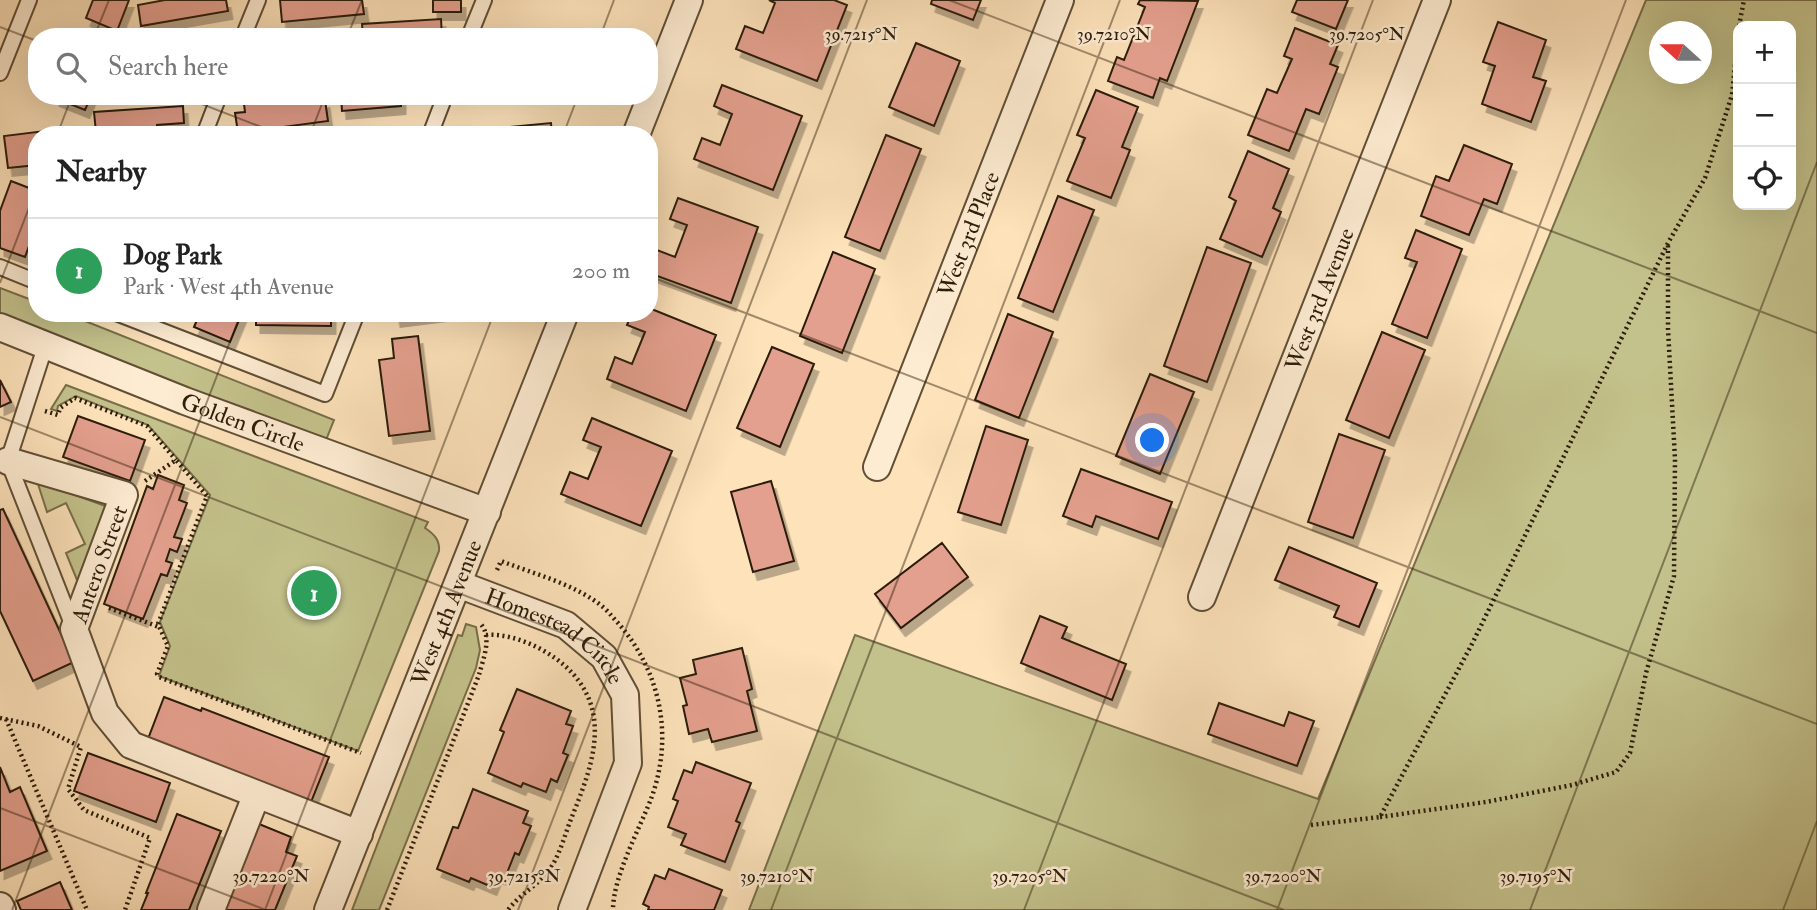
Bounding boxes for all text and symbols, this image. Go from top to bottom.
north arrow [1649,21,1712,84]
map controls [1733,21,1796,210]
button: + [1733,21,1796,84]
text: 39.7215°N [824,23,898,46]
text: 39.7210°N [1077,23,1151,46]
text: 39.7205°N [1329,23,1405,46]
search box [28,28,658,105]
icon: search [52,48,90,86]
text: Search here [108,51,228,83]
button: − [1733,84,1796,147]
button: locate [1733,147,1796,210]
text: Nearby [56,153,146,190]
street label: West 3rd Place [931,167,1006,302]
street label: West 3rd Avenue [1278,223,1361,376]
text: Dog Park [123,240,222,272]
text: 1 [75,256,83,285]
text: 200 m [572,256,630,285]
text: Park · West 4th Avenue [123,272,334,301]
street label: Golden Circle [177,387,309,459]
your location [1135,423,1169,457]
street label: Antero Street [64,501,134,628]
street label: West 4th Avenue [404,535,489,691]
pin: 1 [291,567,337,619]
street label: Homestead Circle [481,582,630,690]
text: 39.7220°N [232,865,310,888]
text: 39.7215°N [487,865,561,888]
text: 39.7210°N [740,865,814,888]
text: 39.7205°N [992,865,1068,888]
text: 39.7200°N [1244,865,1322,888]
text: 39.7195°N [1499,865,1573,888]

